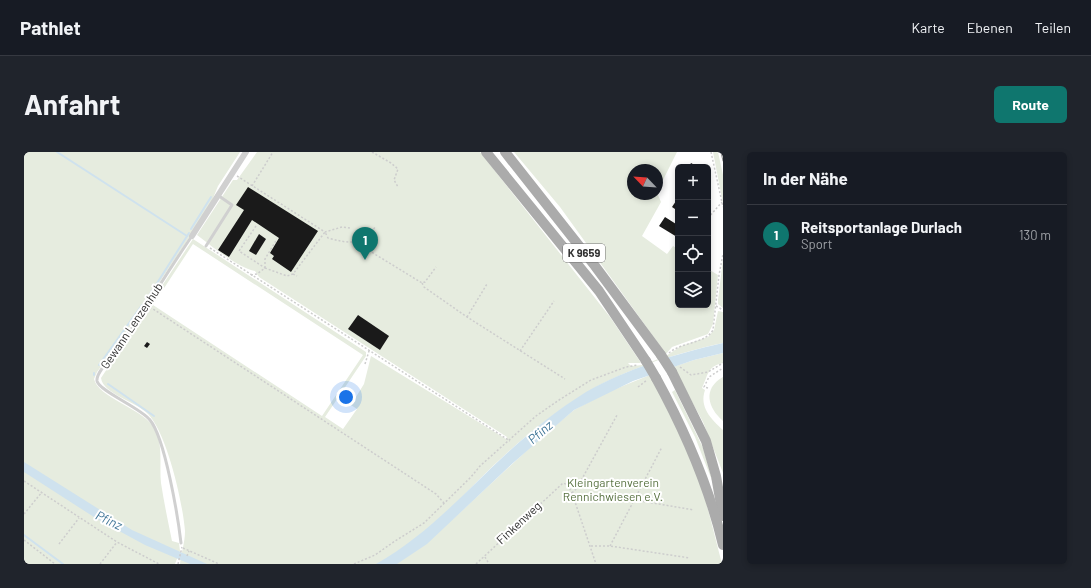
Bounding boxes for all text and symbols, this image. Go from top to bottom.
text: Pathlet [20,16,81,39]
text: Karte [911,19,945,36]
text: Ebenen [967,19,1013,36]
text: Teilen [1035,19,1071,36]
button: Route [994,86,1067,123]
text: Anfahrt [24,87,120,121]
north arrow [627,164,663,200]
map controls [675,164,711,308]
button: + [675,164,711,200]
text: In der Nähe [763,168,848,188]
button: − [675,200,711,236]
text: Reitsportanlage Durlach [801,218,962,236]
pin: 1 [352,227,378,260]
text: 1 [774,227,778,243]
text: 130 m [1019,227,1051,243]
button: locate [675,236,711,272]
text: Sport [801,236,832,252]
road number: K 9659 [563,244,605,262]
button: layers [675,272,711,308]
street label: Gewann Lenzenhub [97,280,165,371]
your location [336,387,356,407]
water label: Pfinz [524,417,556,447]
park label: Kleingartenverein Rennichwiesen e.V. [563,475,663,503]
street label: Finkenweg [493,498,544,547]
water label: Pfinz [93,507,125,533]

